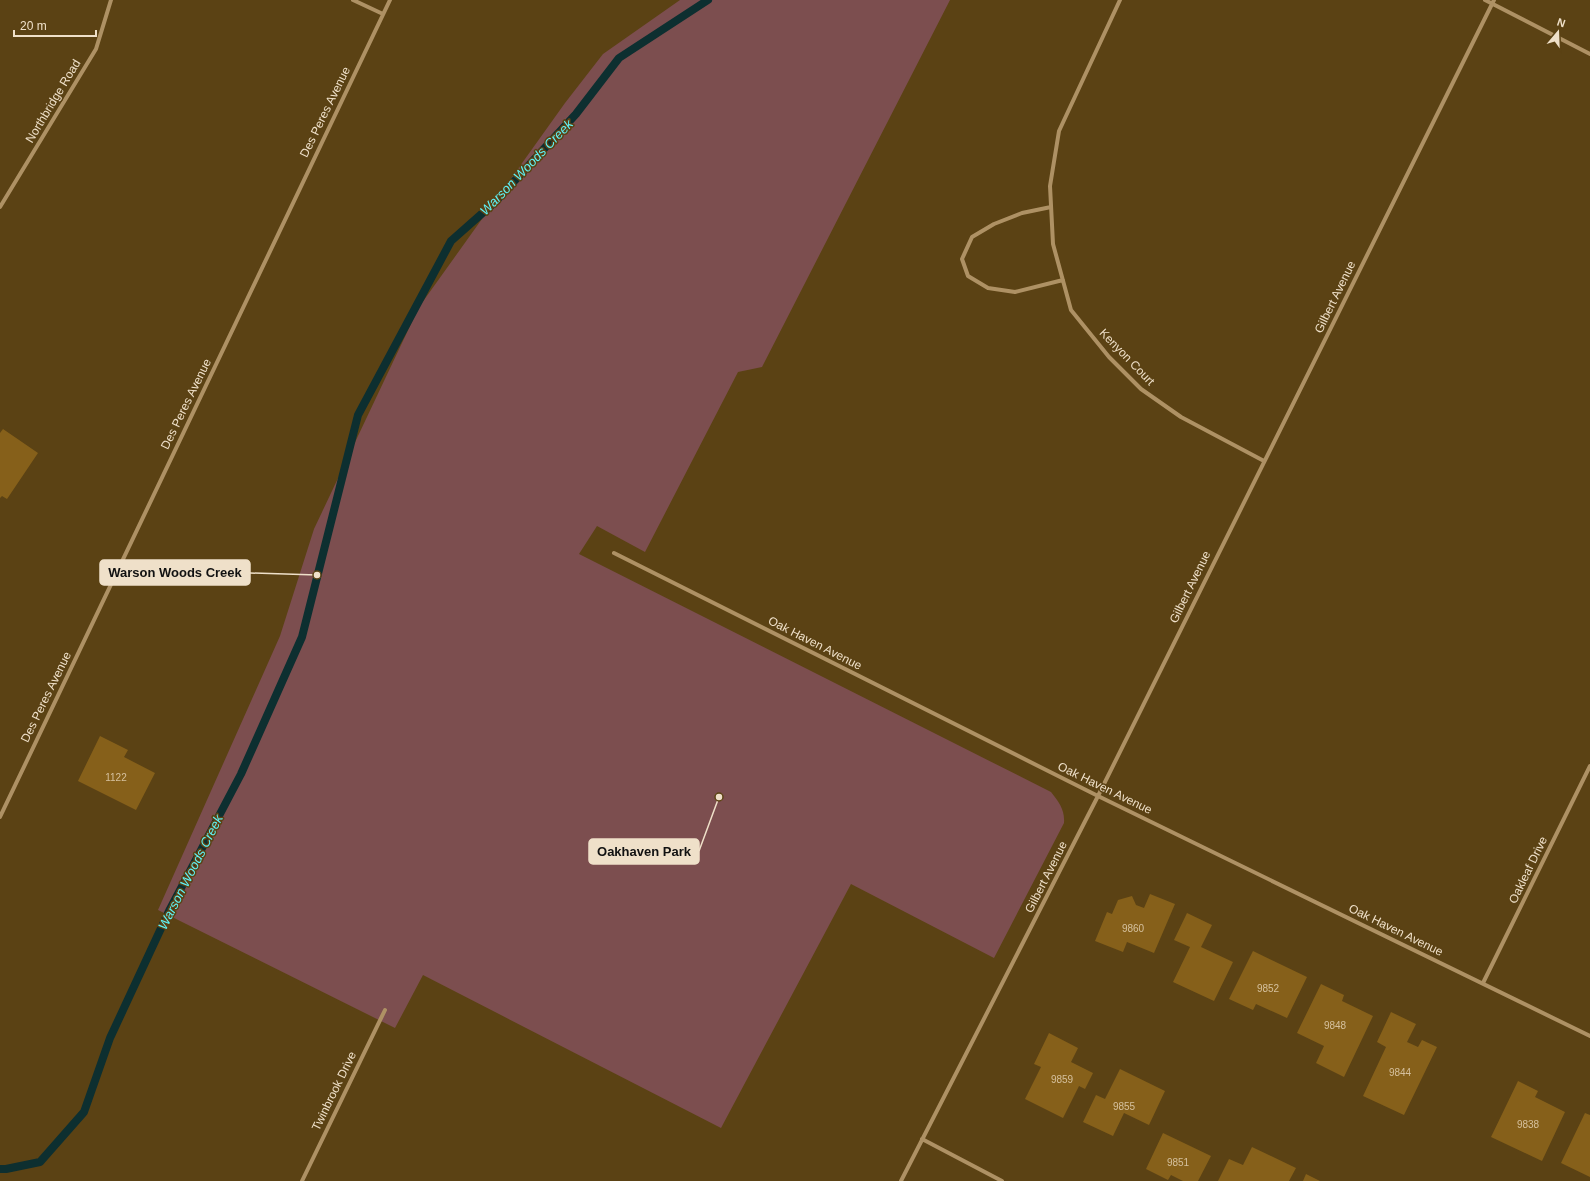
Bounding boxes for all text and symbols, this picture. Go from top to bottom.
scale bar [14,12,96,38]
north arrow [1538,12,1578,52]
text: N [1556,16,1567,30]
text: 20 m [20,19,47,33]
street label: Northbridge Road [23,57,83,145]
street label: Des Peres Avenue [297,64,353,160]
water label: Warson Woods Creek [477,115,577,218]
street label: Gilbert Avenue [1312,258,1359,335]
street label: Kenyon Court [1096,326,1158,389]
street label: Des Peres Avenue [158,356,214,452]
street label: Gilbert Avenue [1167,548,1214,625]
callout: Warson Woods Creek [100,560,250,585]
text: Warson Woods Creek [108,565,243,580]
street label: Oak Haven Avenue [766,613,864,673]
street label: Des Peres Avenue [18,649,74,745]
street label: Oak Haven Avenue [1056,759,1155,817]
house number: 1122 [105,772,127,783]
water label: Warson Woods Creek [155,811,227,932]
street label: Oakleaf Drive [1506,834,1550,906]
callout: Oakhaven Park [589,839,699,864]
street label: Gilbert Avenue [1022,839,1070,915]
text: Oakhaven Park [597,844,692,859]
street label: Oak Haven Avenue [1347,901,1446,959]
house number: 9860 [1122,923,1145,934]
house number: 9852 [1257,983,1280,994]
house number: 9848 [1324,1020,1347,1031]
street label: Twinbrook Drive [309,1049,359,1133]
house number: 9844 [1389,1067,1412,1078]
house number: 9859 [1051,1074,1074,1085]
house number: 9855 [1113,1101,1136,1112]
house number: 9838 [1517,1119,1540,1130]
house number: 9851 [1167,1157,1190,1168]

